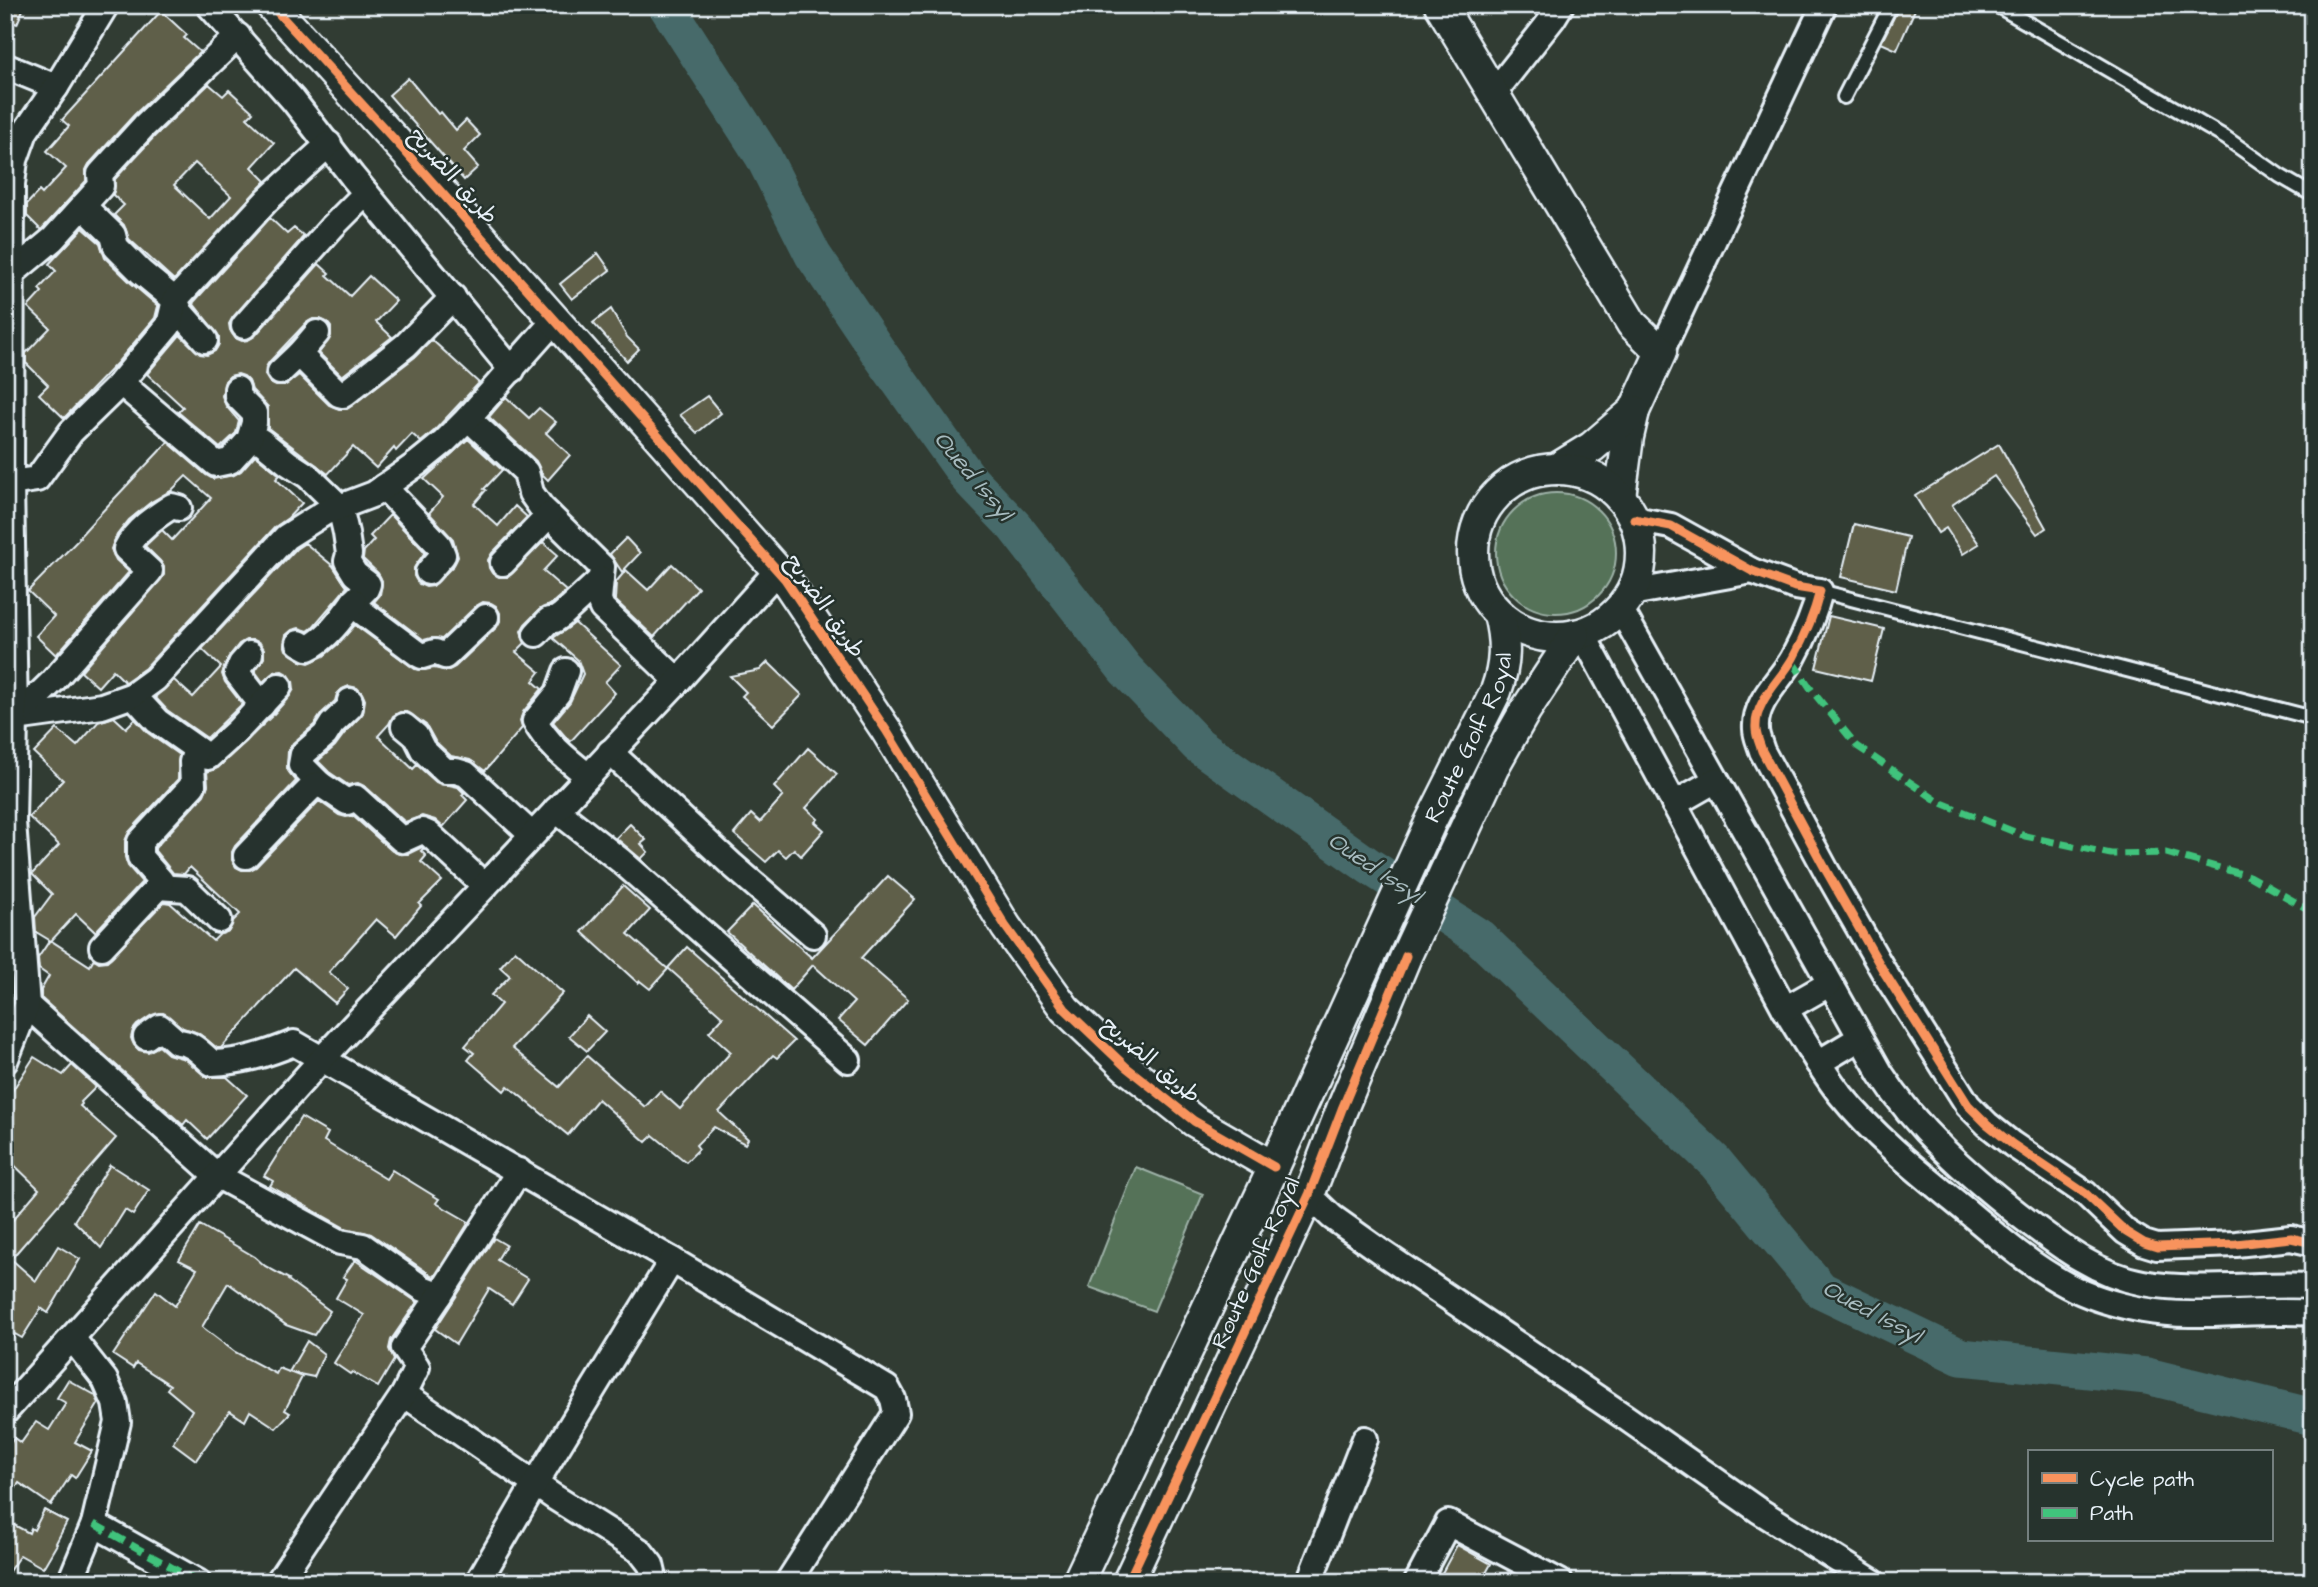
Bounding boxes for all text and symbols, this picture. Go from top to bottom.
street label: طريق الضريح [401,120,505,232]
water label: Oued Issyl [925,424,1023,531]
street label: طريق الضريح [777,547,873,665]
street label: Route Golf Royal [1417,652,1520,828]
water label: Oued Issyl [1321,824,1432,914]
street label: طريق الضريح [1094,1009,1208,1111]
street label: Route Golf Royal [1204,1172,1309,1354]
water label: Oued Issyl [1816,1272,1930,1354]
legend [2028,1450,2272,1542]
text: Cycle path [2090,1465,2195,1496]
text: Path [2090,1499,2134,1528]

